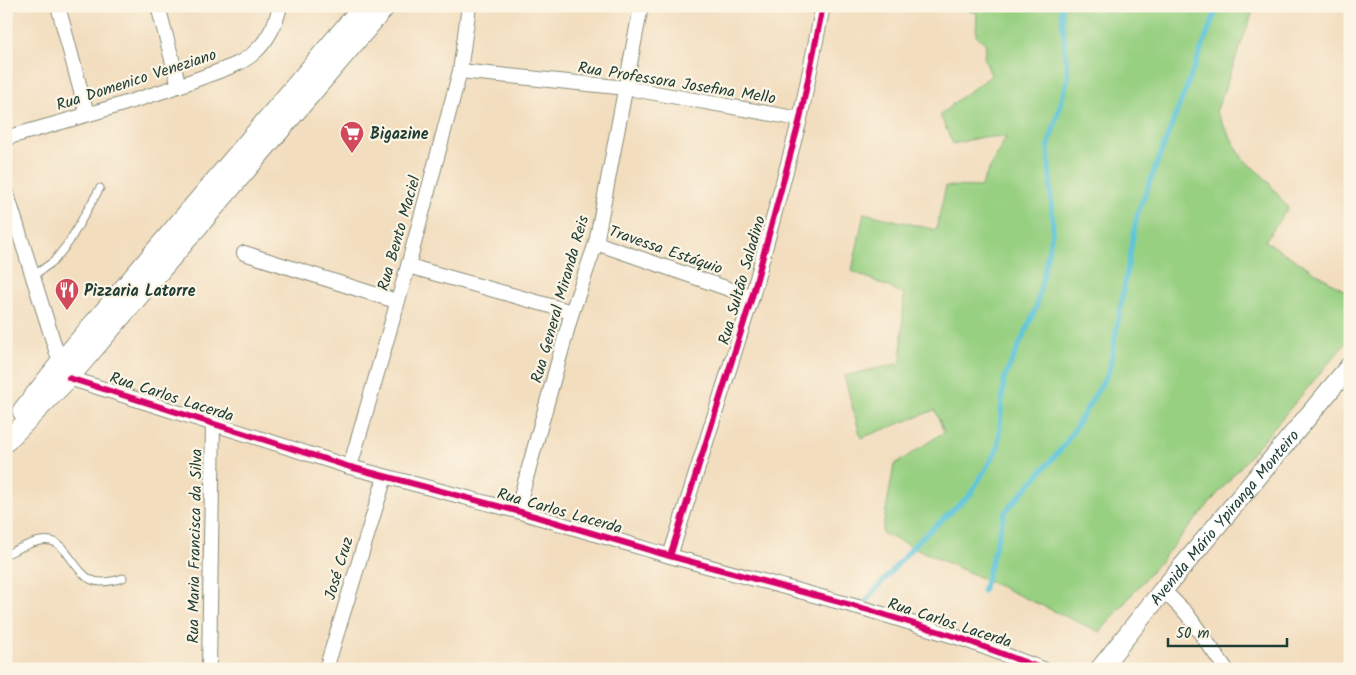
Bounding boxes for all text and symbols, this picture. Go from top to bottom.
street label: Rua Domenico Veneziano [53,43,220,118]
street label: Rua Professora Josefina Mello [576,55,778,111]
supermarket icon: Bigazine [339,120,365,154]
place label: Bigazine [370,122,429,147]
street label: Rua Bento Maciel [371,173,428,294]
street label: Rua General Miranda Reis [524,212,596,386]
street label: Rua Sultão Saladino [712,213,773,348]
street label: Travessa Estáquio [605,219,726,282]
restaurant icon: Pizzaria Latorre [54,277,80,311]
place label: Pizzaria Latorre [84,279,196,304]
street label: Rua Carlos Lacerda [106,366,237,429]
street label: Avenida Mário Ypiranga Monteiro [1144,425,1306,612]
street label: Rua Maria Francisca da Silva [181,448,210,644]
street label: Rua Carlos Lacerda [494,482,625,541]
street label: José Cruz [318,534,361,603]
street label: Rua Carlos Lacerda [884,592,1015,655]
scale bar [1168,615,1287,647]
text: 50 m [1176,622,1210,646]

